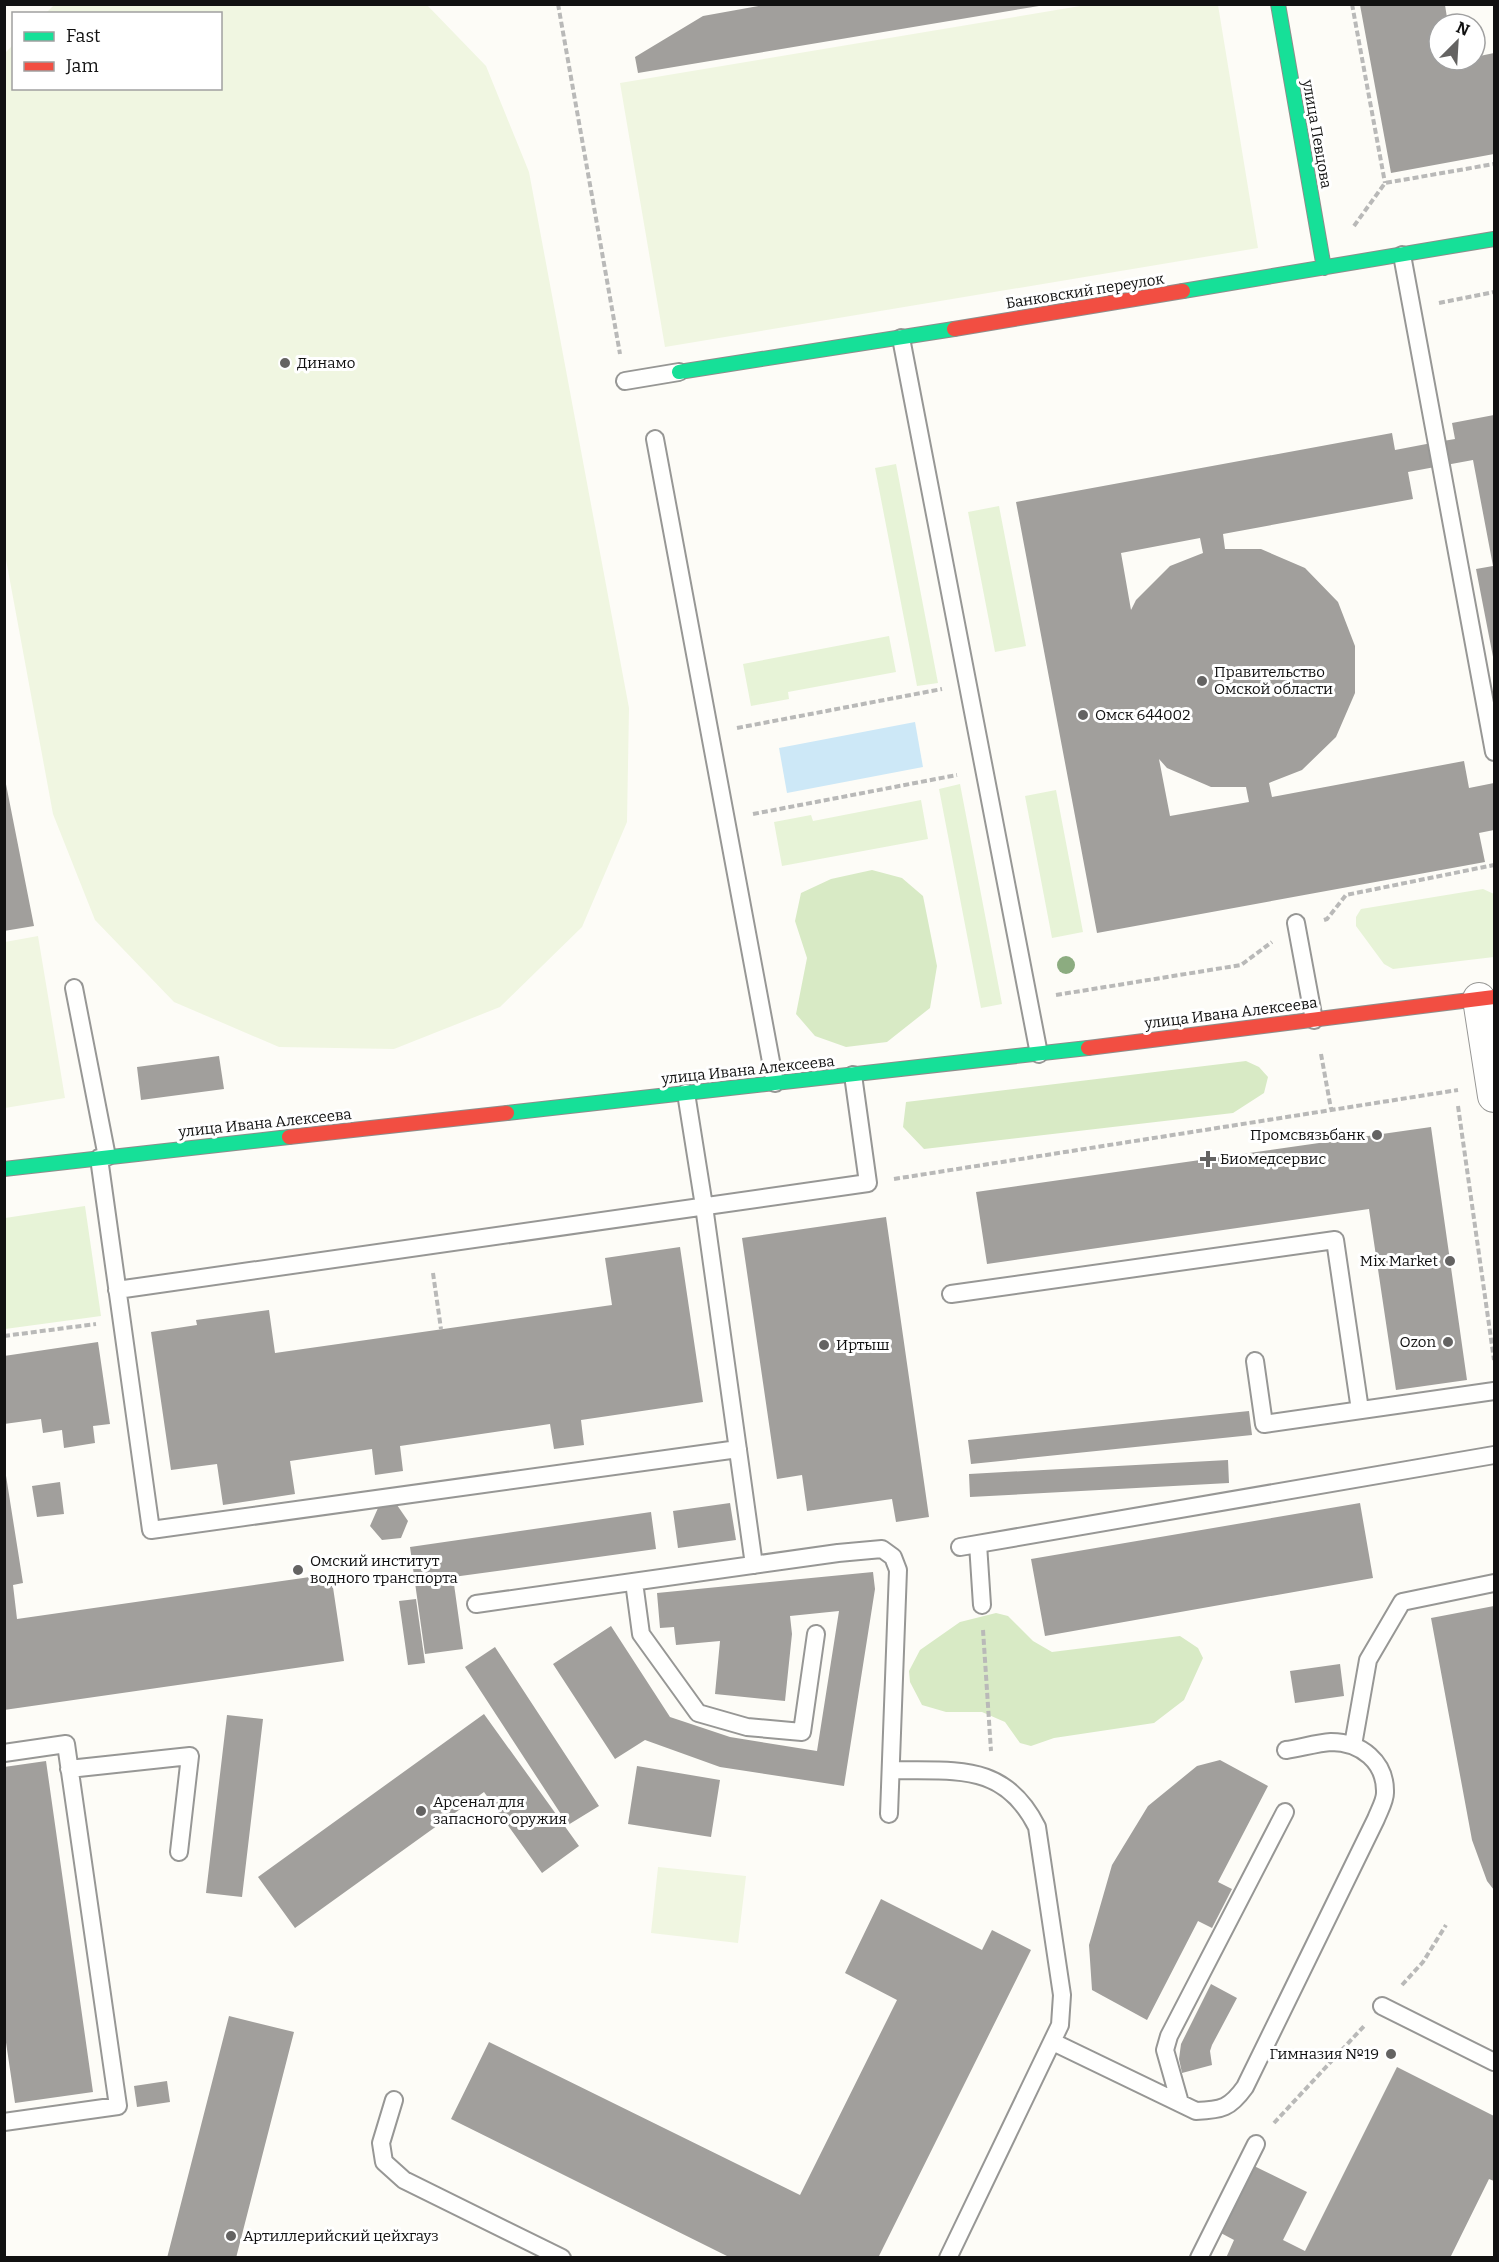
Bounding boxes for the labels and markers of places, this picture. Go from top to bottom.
place label: Динамо [297,354,355,372]
marker: Динамо [278,356,292,370]
place label: Правительство Омской области [1214,663,1333,698]
marker: Правительство Омской области [1195,674,1209,688]
place label: Омск 644002 [1095,706,1190,724]
marker: Омск 644002 [1076,708,1090,722]
place label: Промсвязьбанк [1250,1126,1365,1144]
marker: Промсвязьбанк [1370,1128,1384,1142]
place label: Биомедсервис [1220,1150,1327,1168]
marker: Биомедсервис [1201,1152,1215,1166]
place label: Mix Market [1360,1252,1439,1270]
marker: Mix Market [1443,1254,1457,1268]
place label: Ozon [1399,1333,1436,1351]
marker: Ozon [1441,1335,1455,1349]
place label: Иртыш [836,1336,890,1354]
marker: Иртыш [817,1338,831,1352]
place label: Омский институт водного транспорта [310,1552,458,1587]
marker: Омский институт водного транспорта [291,1563,305,1577]
place label: Арсенал для запасного оружия [433,1793,567,1828]
marker: Арсенал для запасного оружия [414,1804,428,1818]
place label: Гимназия №19 [1270,2045,1379,2063]
marker: Гимназия №19 [1384,2047,1398,2061]
place label: Артиллерийский цейхгауз [243,2227,439,2245]
marker: Артиллерийский цейхгауз [224,2229,238,2243]

